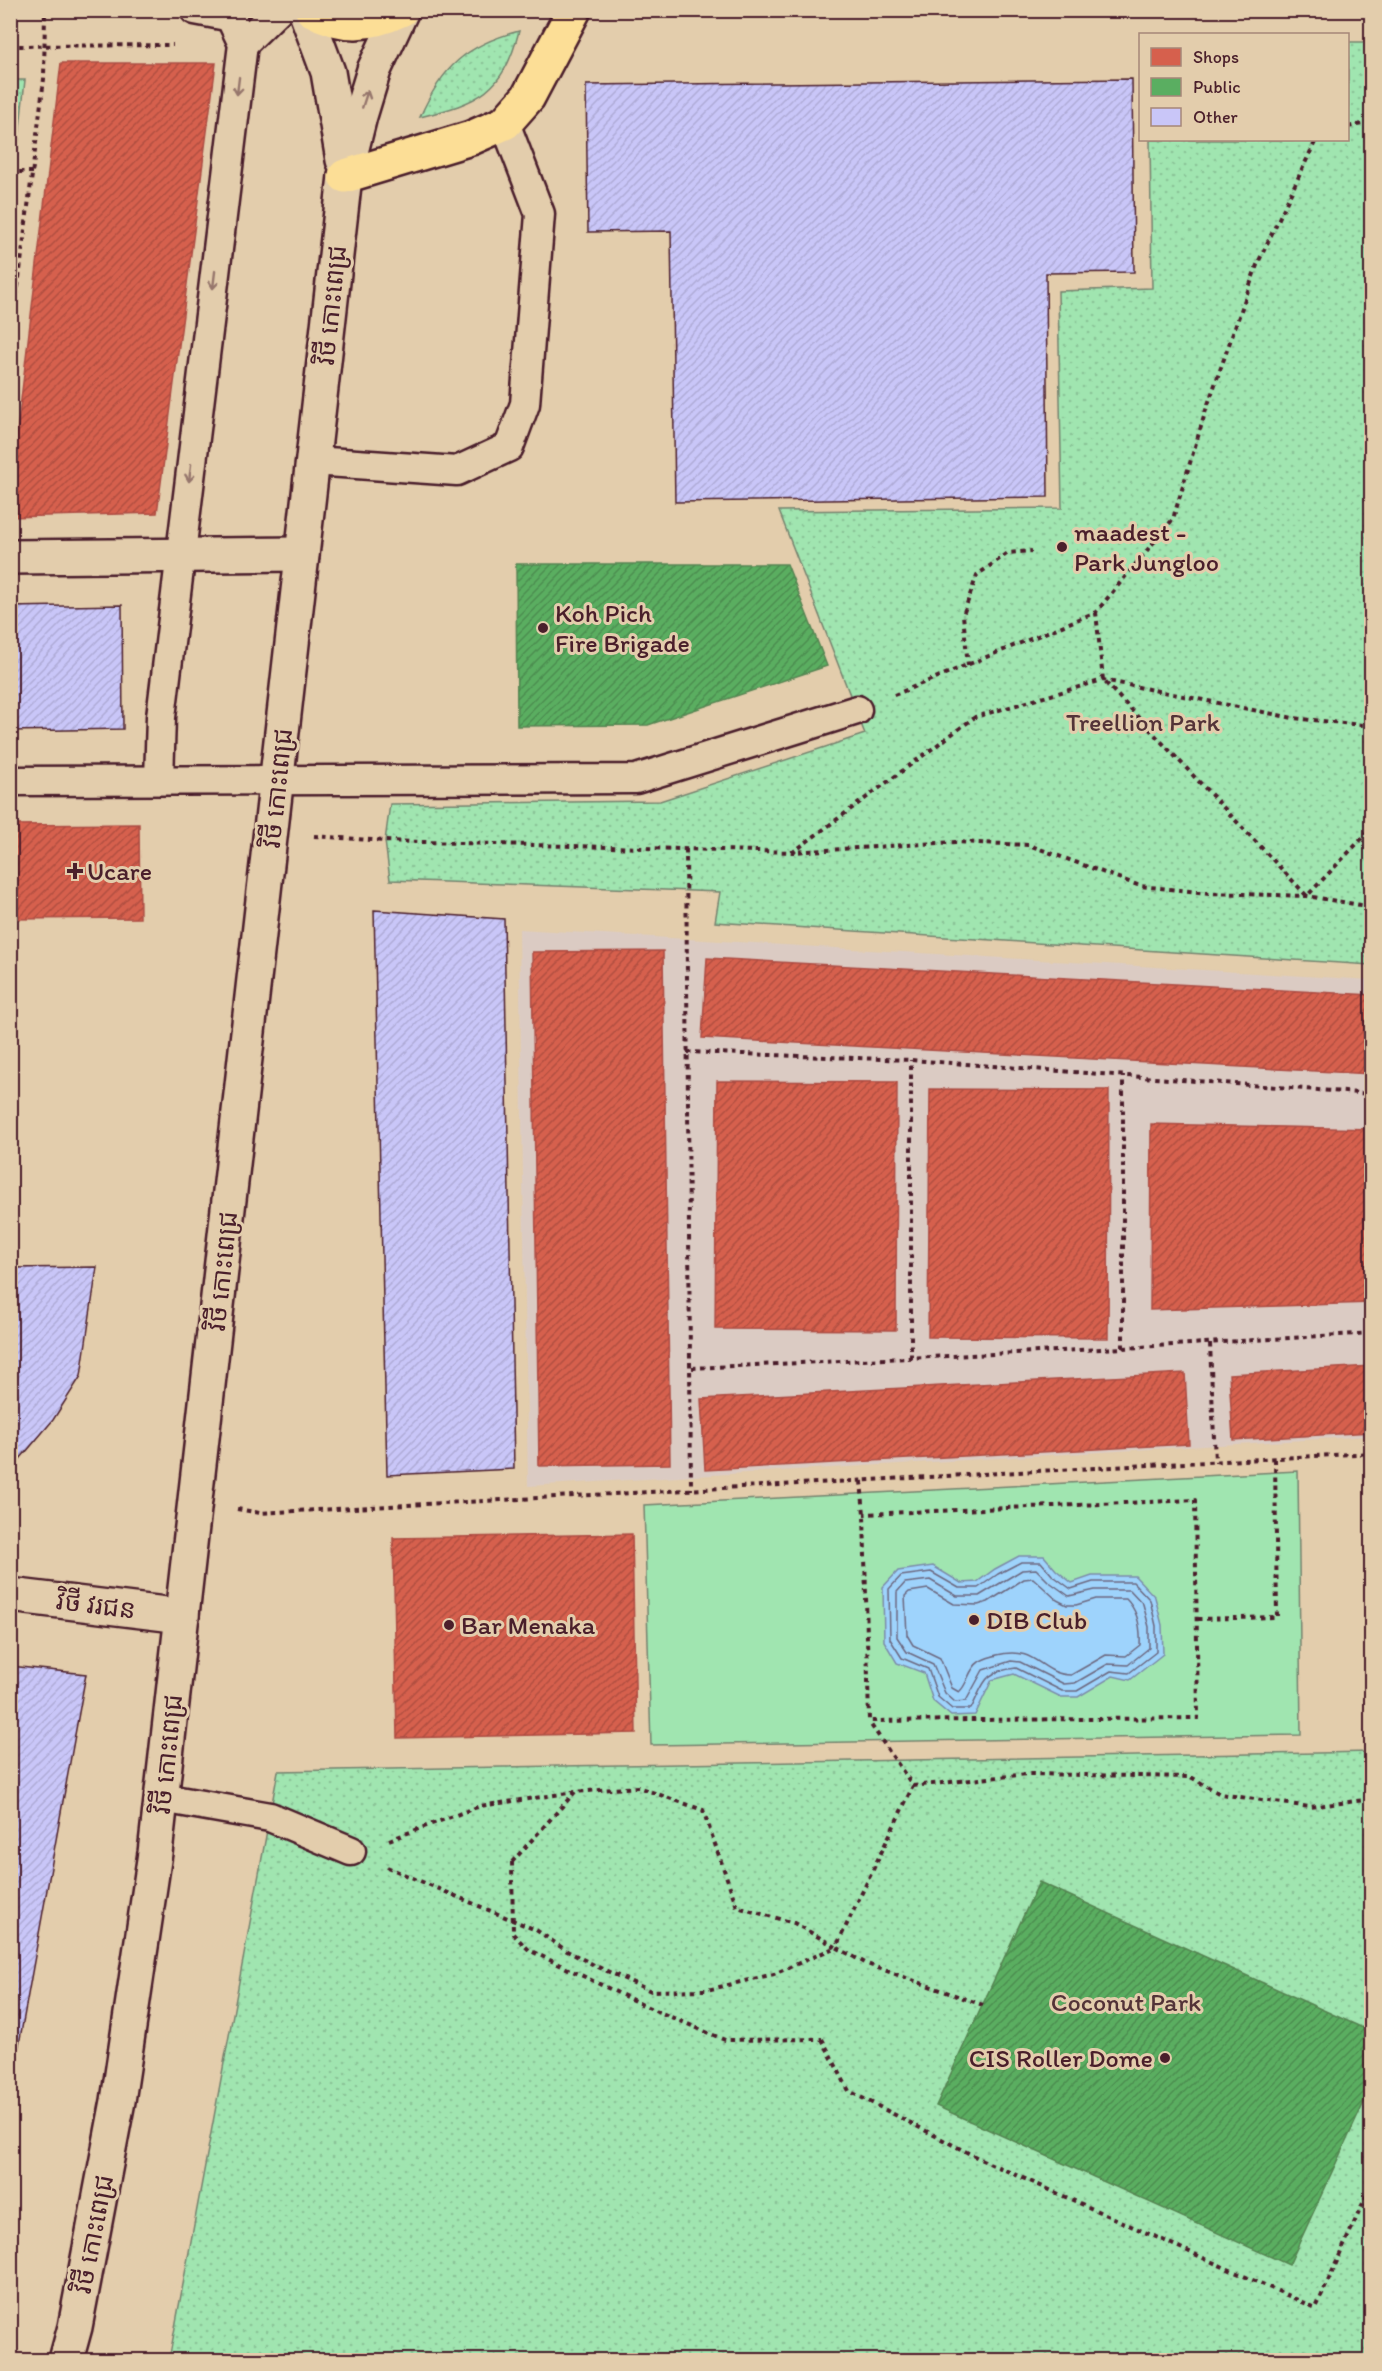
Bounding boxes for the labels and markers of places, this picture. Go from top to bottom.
place label: maadest - Park Jungloo [1074,516,1219,578]
marker: maadest - Park Jungloo [1055,540,1069,554]
place label: Koh Pich Fire Brigade [555,597,690,659]
marker: Koh Pich Fire Brigade [536,621,550,635]
place label: Ucare [87,855,152,887]
marker: Ucare [68,864,82,878]
place label: DIB Club [986,1604,1087,1636]
place label: Bar Menaka [461,1609,596,1641]
marker: DIB Club [967,1613,981,1627]
marker: Bar Menaka [442,1618,456,1632]
place label: CIS Roller Dome [969,2042,1153,2074]
marker: CIS Roller Dome [1158,2051,1172,2065]

